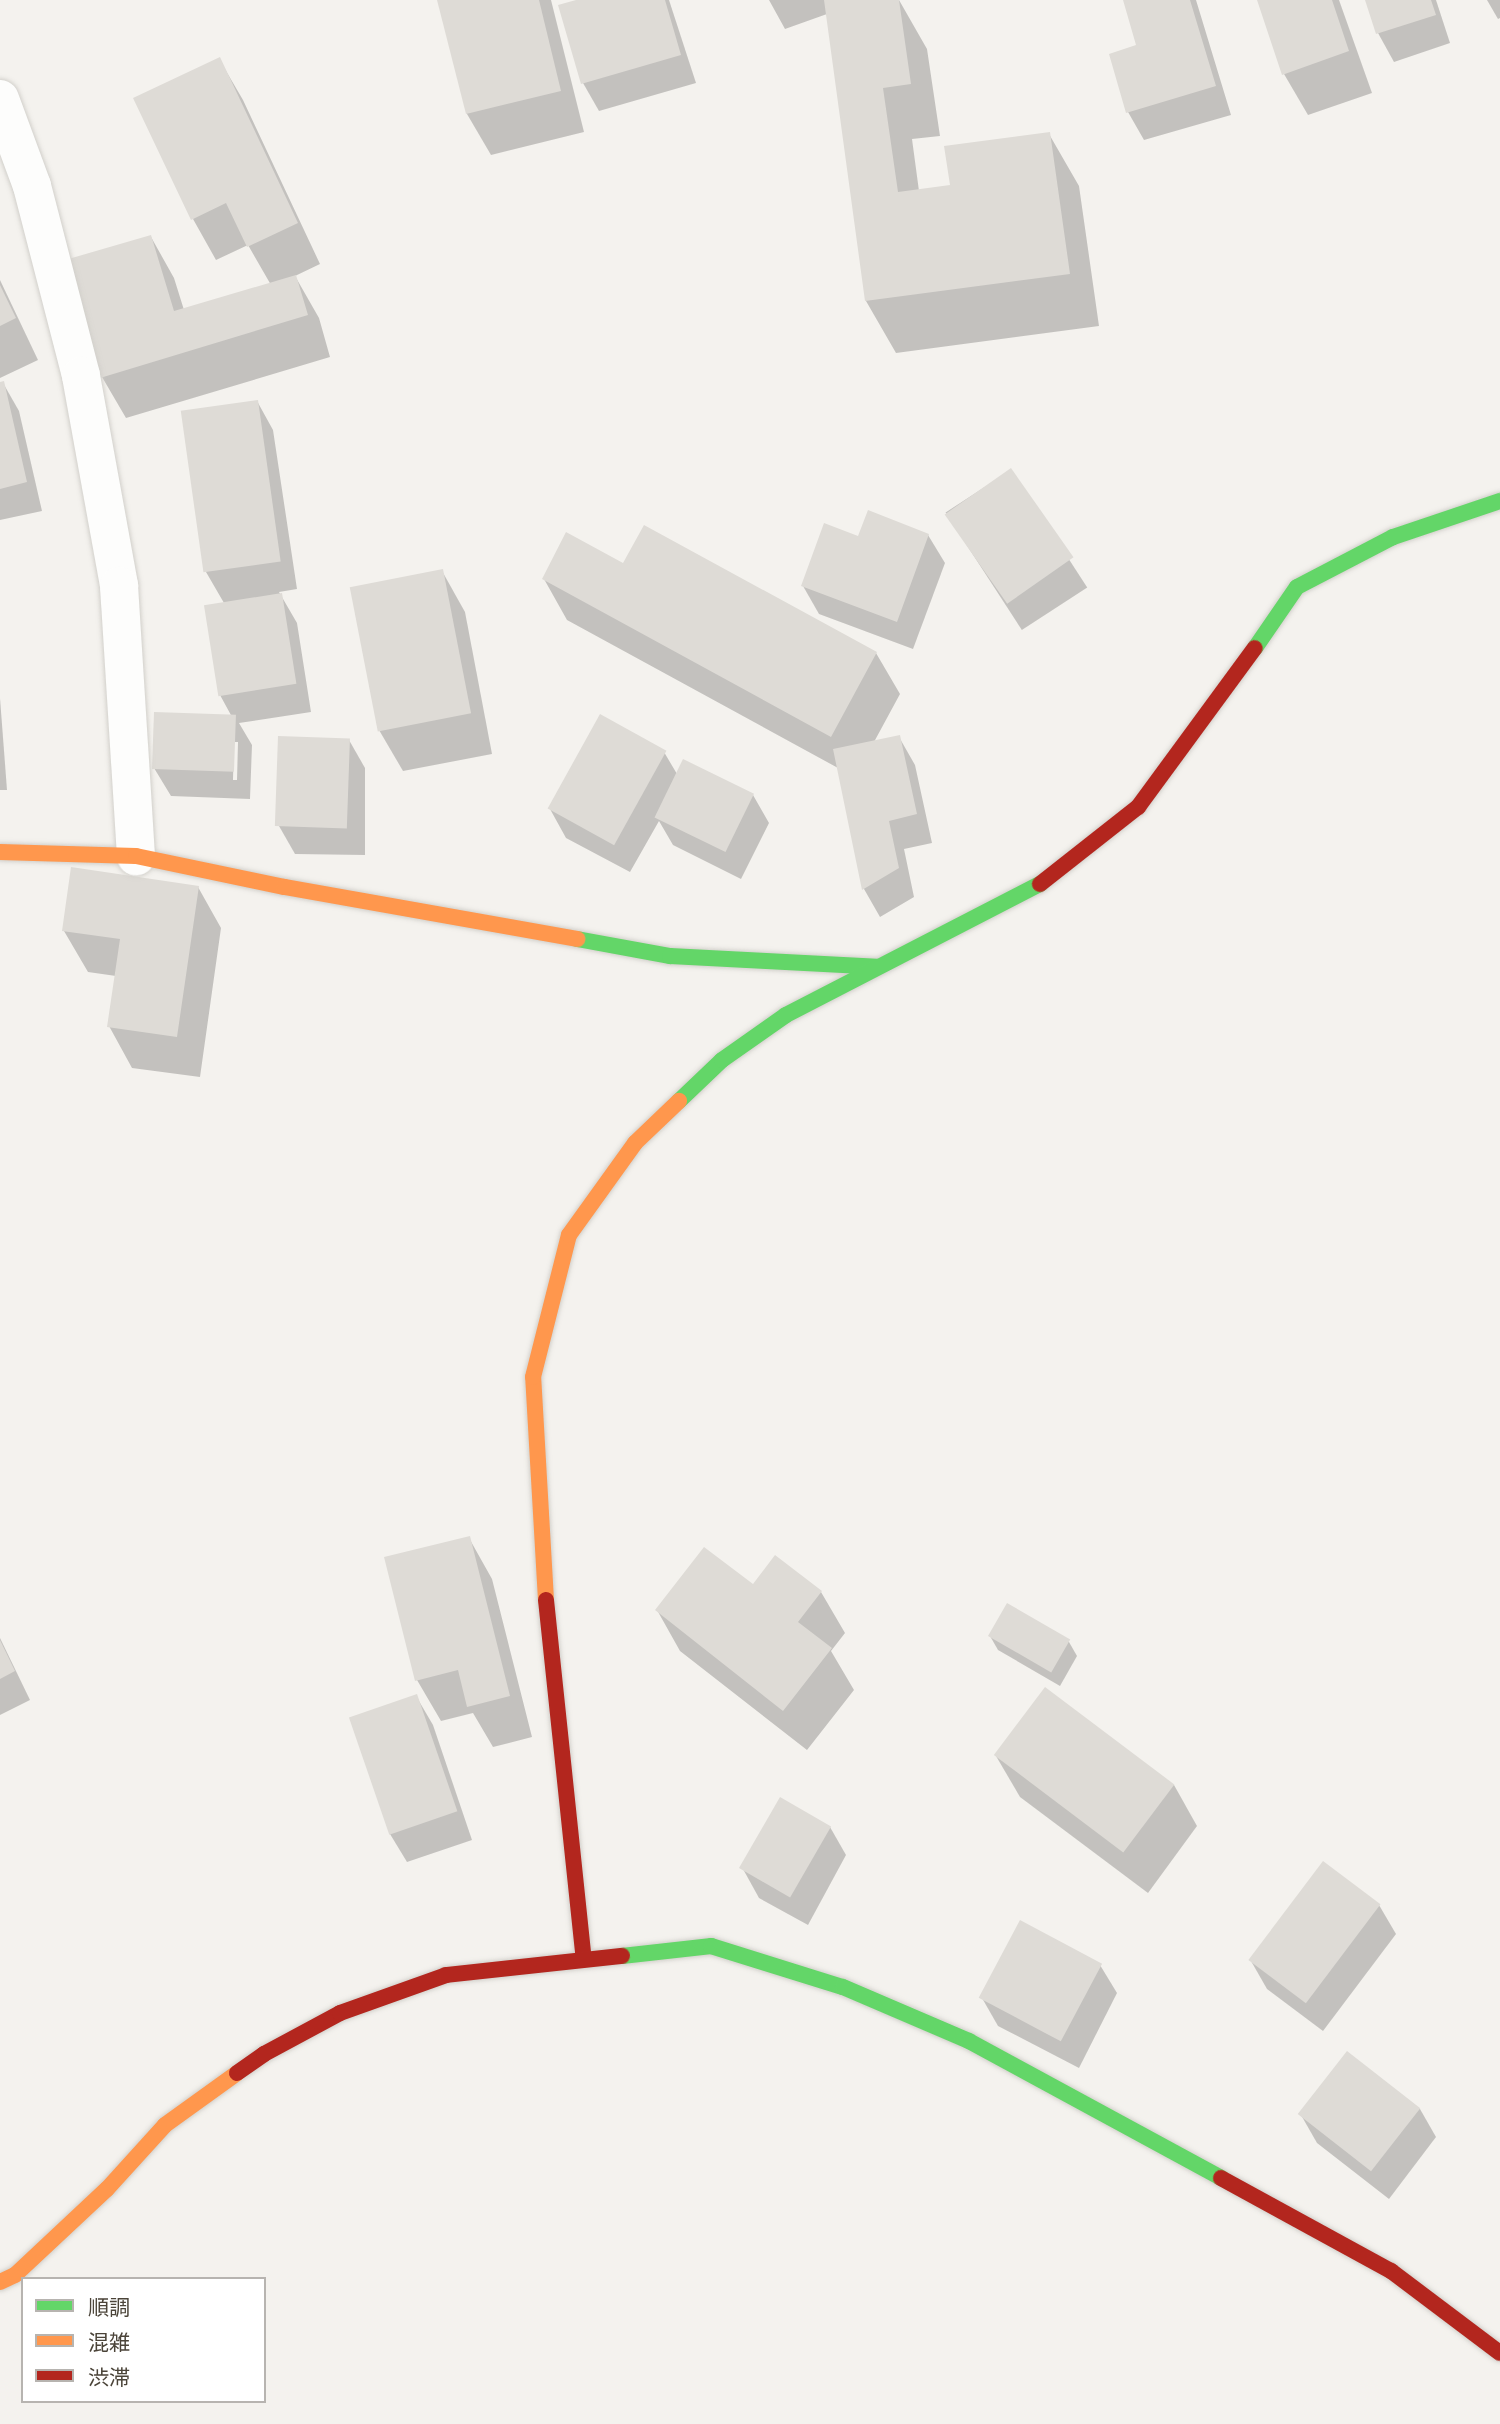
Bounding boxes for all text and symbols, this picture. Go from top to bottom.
legend [21,2277,266,2403]
text: 順調 [88,2295,130,2320]
text: 混雑 [88,2330,130,2355]
text: 渋滞 [88,2365,130,2390]

